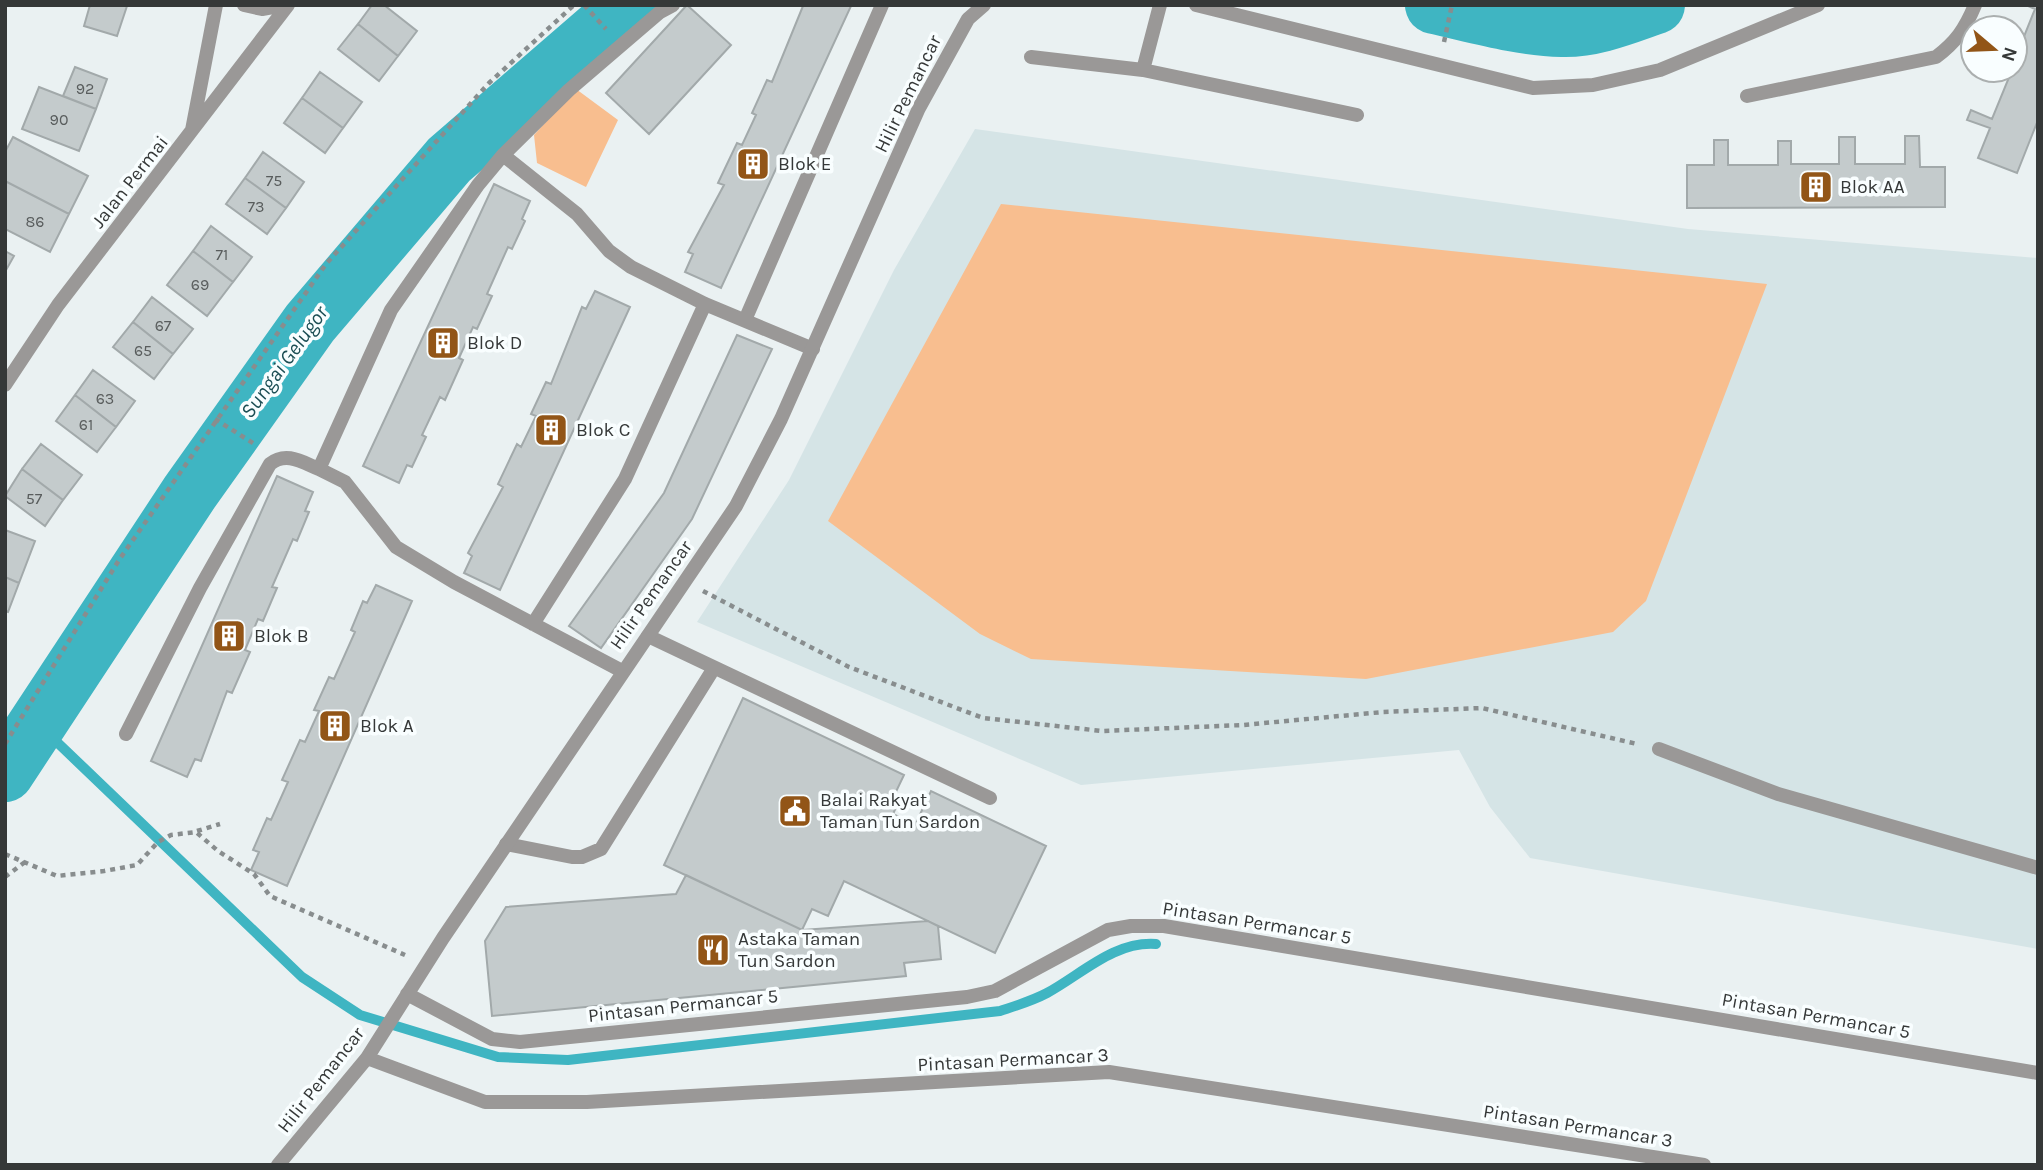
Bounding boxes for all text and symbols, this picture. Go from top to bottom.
north arrow [1959,14,2029,84]
street label: Hilir Pemancar [870,32,946,156]
text: N [1997,44,2022,64]
house number: 92 [76,79,94,98]
house number: 90 [50,110,68,129]
street label: Jalan Permai [87,132,173,232]
building icon: Blok E [734,145,772,183]
place label: Blok E [778,153,831,175]
building icon: Blok AA [1797,168,1835,206]
house number: 75 [266,171,282,190]
place label: Blok AA [1840,176,1905,198]
house number: 73 [248,197,264,216]
house number: 86 [26,212,45,231]
house number: 71 [216,245,228,264]
house number: 69 [191,275,209,294]
water label: Sungai Gelugor [235,301,333,423]
house number: 67 [155,316,172,335]
building icon: Blok D [424,324,462,362]
place label: Blok D [467,332,522,354]
house number: 65 [134,341,152,360]
house number: 63 [96,389,114,408]
building icon: Blok C [532,411,570,449]
house number: 61 [79,415,93,434]
place label: Blok C [576,419,630,441]
house number: 57 [26,489,43,508]
street label: Hilir Pemancar [605,536,697,654]
building icon: Blok B [210,617,248,655]
place label: Blok B [254,625,309,647]
building icon: Blok A [316,707,354,745]
place label: Blok A [360,715,414,737]
place label: Balai Rakyat Taman Tun Sardon [820,789,980,833]
public building icon: Balai Rakyat Taman Tun Sardon [776,792,814,830]
street label: Pintasan Permancar 5 [1161,897,1353,949]
place label: Astaka Taman Tun Sardon [738,928,860,972]
restaurant icon: Astaka Taman Tun Sardon [694,931,732,969]
street label: Pintasan Permancar 5 [587,985,779,1027]
street label: Pintasan Permancar 5 [1720,989,1912,1043]
street label: Hilir Pemancar [273,1023,369,1137]
street label: Pintasan Permancar 3 [917,1044,1109,1076]
street label: Pintasan Permancar 3 [1482,1100,1674,1152]

